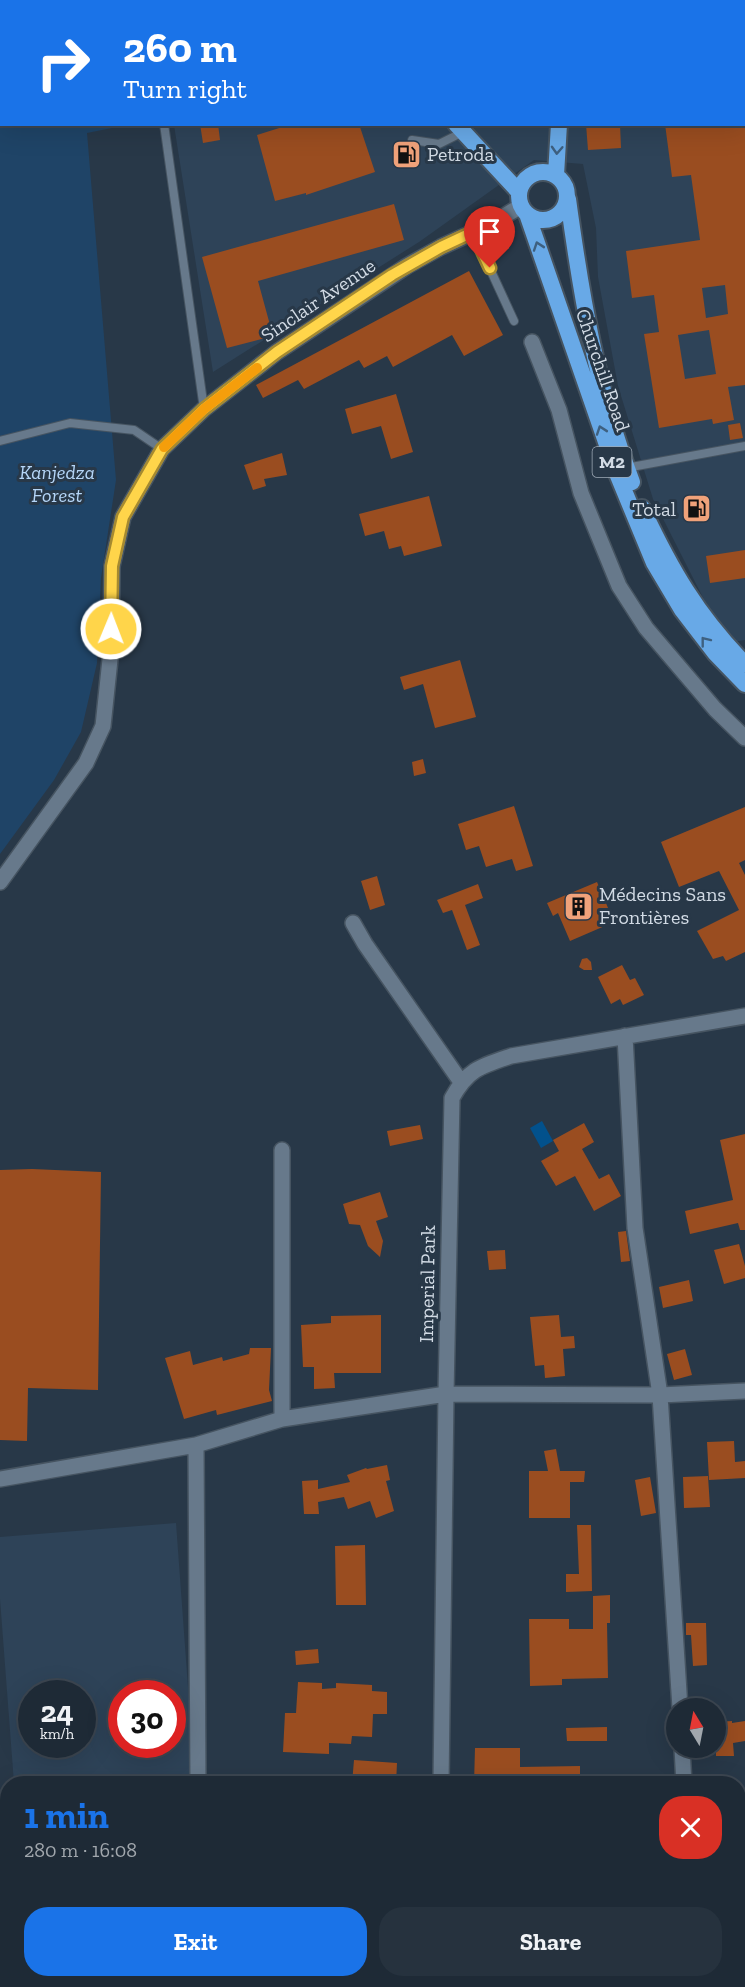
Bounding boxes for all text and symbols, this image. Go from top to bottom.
text: 260 m [123,22,237,73]
icon: right [24,24,102,102]
text: Turn right [123,73,247,105]
fuel station icon: Petroda [390,138,422,170]
place label: Petroda [427,142,494,166]
one-way arrow [551,145,564,154]
pin [464,206,515,268]
icon: arrive [473,215,506,248]
one-way arrow [532,241,545,251]
street label: Sinclair Avenue [256,253,380,347]
street label: Churchill Road [571,306,635,434]
one-way arrow [596,425,609,436]
road number: M2 [592,447,632,477]
park label: Kanjedza Forest [19,460,95,507]
fuel station icon: Total [681,493,713,525]
place label: Total [632,497,676,521]
position arrow [79,597,143,661]
one-way arrow [702,637,713,648]
place label: Médecins Sans Frontières [599,882,726,929]
building icon: Médecins Sans Frontières [562,890,594,922]
street label: Imperial Park [414,1225,440,1343]
speed limit sign: 30 [108,1680,186,1758]
text: 24 [40,1694,74,1730]
north arrow [666,1698,726,1758]
map controls [666,1698,726,1758]
text: km/h [40,1725,74,1743]
text: 1 min [24,1794,109,1837]
button: close [659,1796,722,1859]
text: 280 m · 16:08 [24,1838,137,1862]
button: Exit [24,1907,367,1976]
button: Share [379,1907,722,1976]

